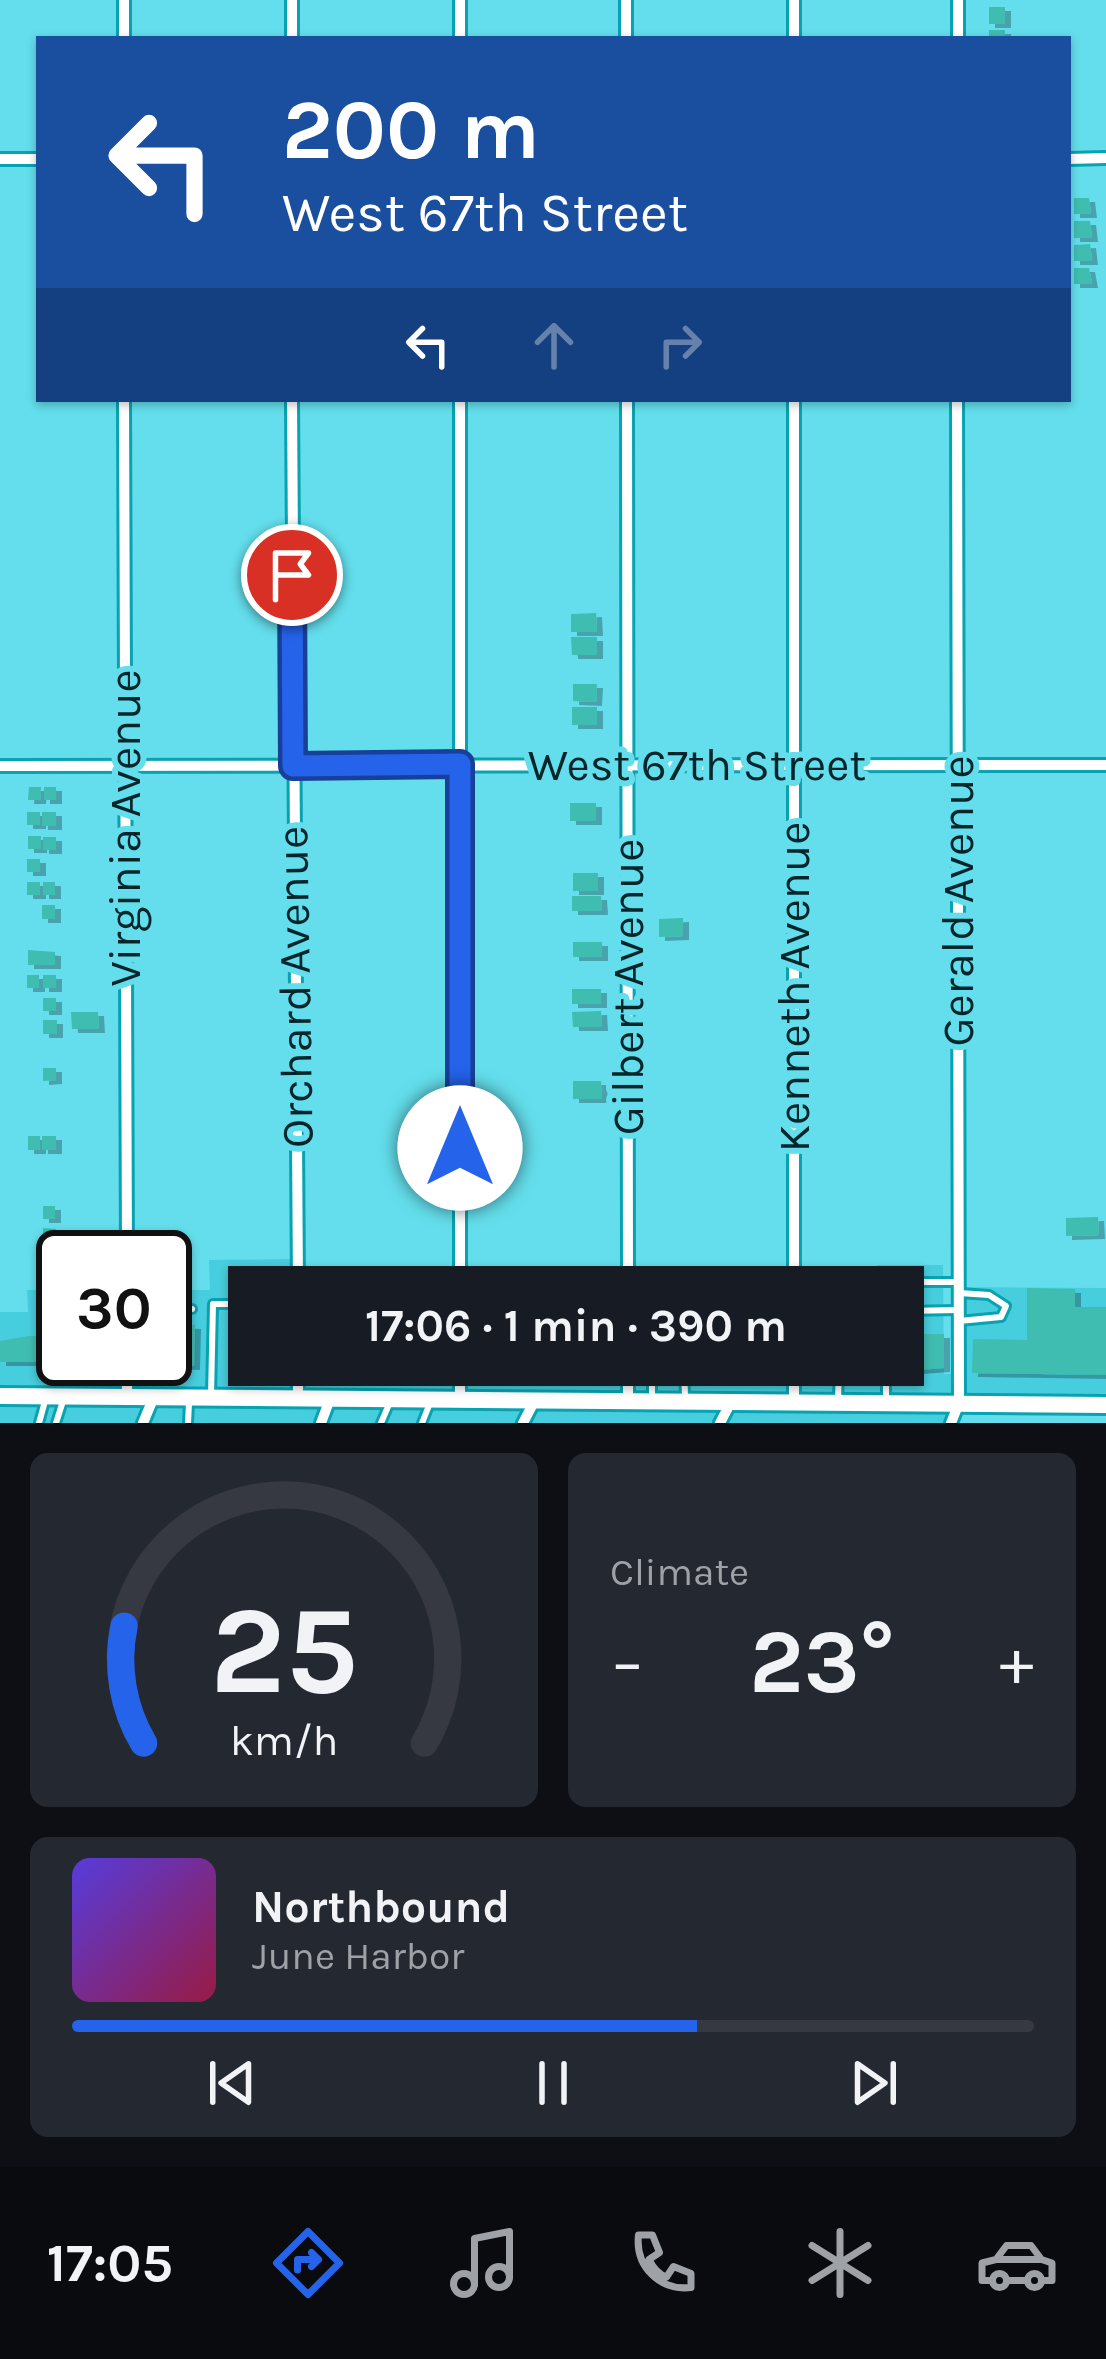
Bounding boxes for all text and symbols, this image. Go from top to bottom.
text: 200 m [282,81,540,179]
icon: left [84,84,240,240]
text: West 67th Street [282,181,688,245]
icon: left [395,312,461,378]
icon: ahead [521,312,587,378]
icon: right [647,312,713,378]
pin [241,524,343,626]
icon: arrive [259,542,325,608]
street label: Virginia Avenue [99,669,152,987]
street label: West 67th Street [528,739,866,791]
street label: Gerald Avenue [932,755,984,1047]
street label: Kenneth Avenue [768,822,820,1152]
street label: Orchard Avenue [266,825,324,1149]
street label: Gilbert Avenue [602,839,654,1135]
position arrow [397,1085,523,1211]
speed limit sign: 30 [36,1230,192,1386]
text: 17:06 · 1 min · 390 m [365,1300,787,1352]
text: Climate [610,1549,749,1595]
text: 25 [210,1578,358,1723]
text: 23° [749,1609,895,1715]
text: − [610,1623,645,1701]
text: + [999,1623,1034,1701]
text: km/h [230,1716,338,1766]
text: Northbound [252,1881,510,1933]
text: June Harbor [252,1933,464,1979]
icon: previous [199,2050,265,2116]
icon: pause [520,2050,586,2116]
icon: next [841,2050,907,2116]
icon: directions [266,2221,350,2305]
icon: music [443,2221,527,2305]
icon: phone [621,2221,705,2305]
icon: climate [798,2221,882,2305]
icon: car [975,2221,1059,2305]
text: 17:05 [47,2231,173,2295]

